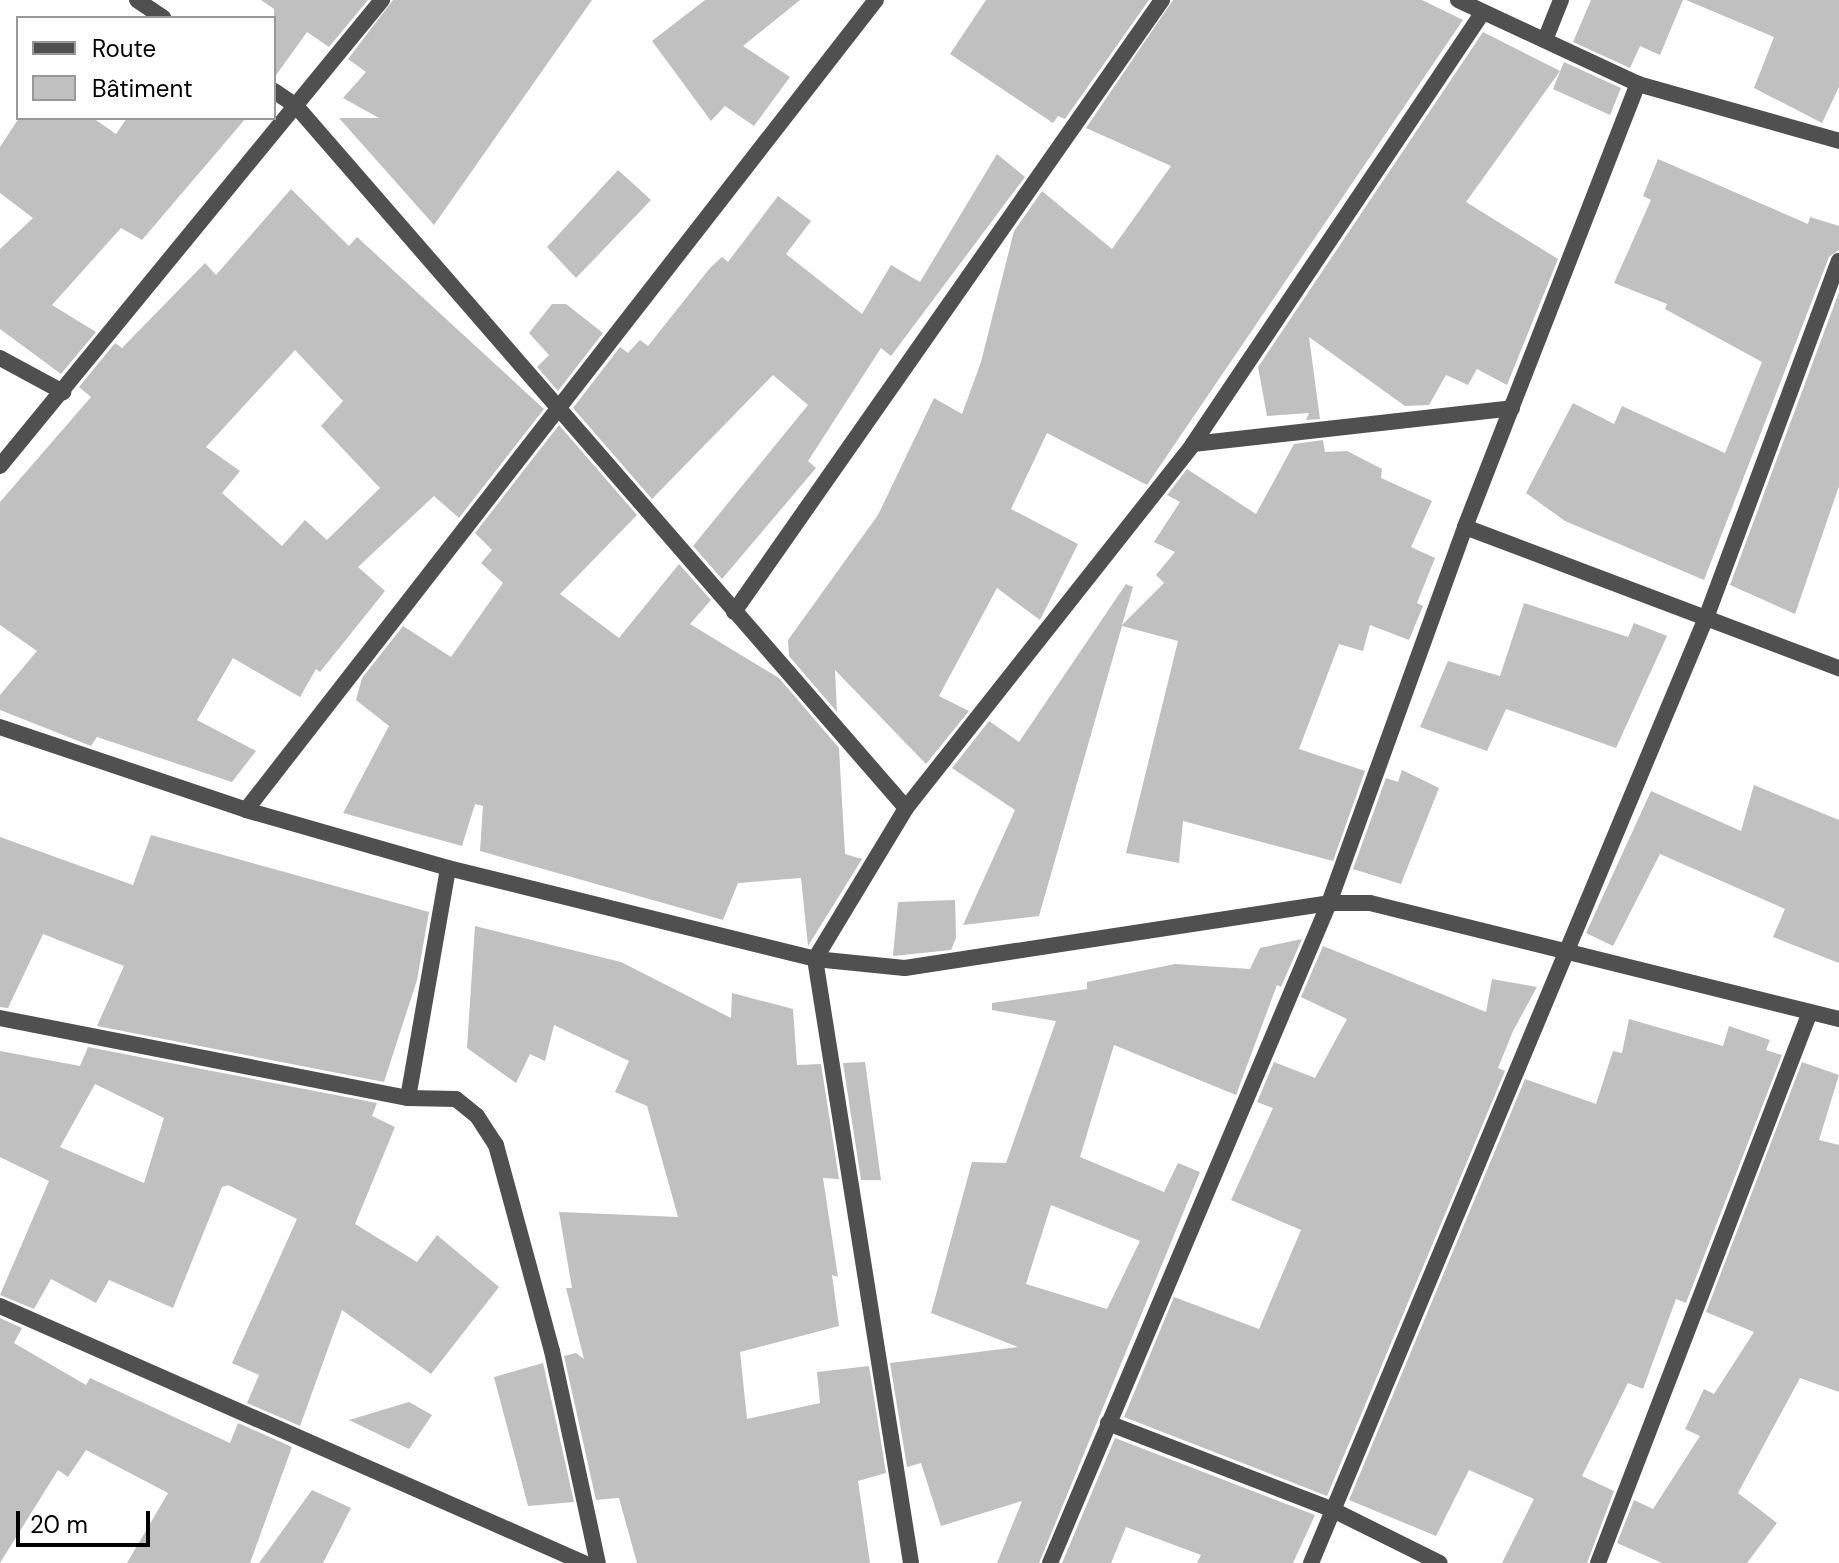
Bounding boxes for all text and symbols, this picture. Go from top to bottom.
legend [16,16,276,120]
text: Route [92,33,156,64]
text: Bâtiment [92,73,193,104]
scale bar [20,1495,154,1545]
text: 20 m [30,1509,88,1540]

